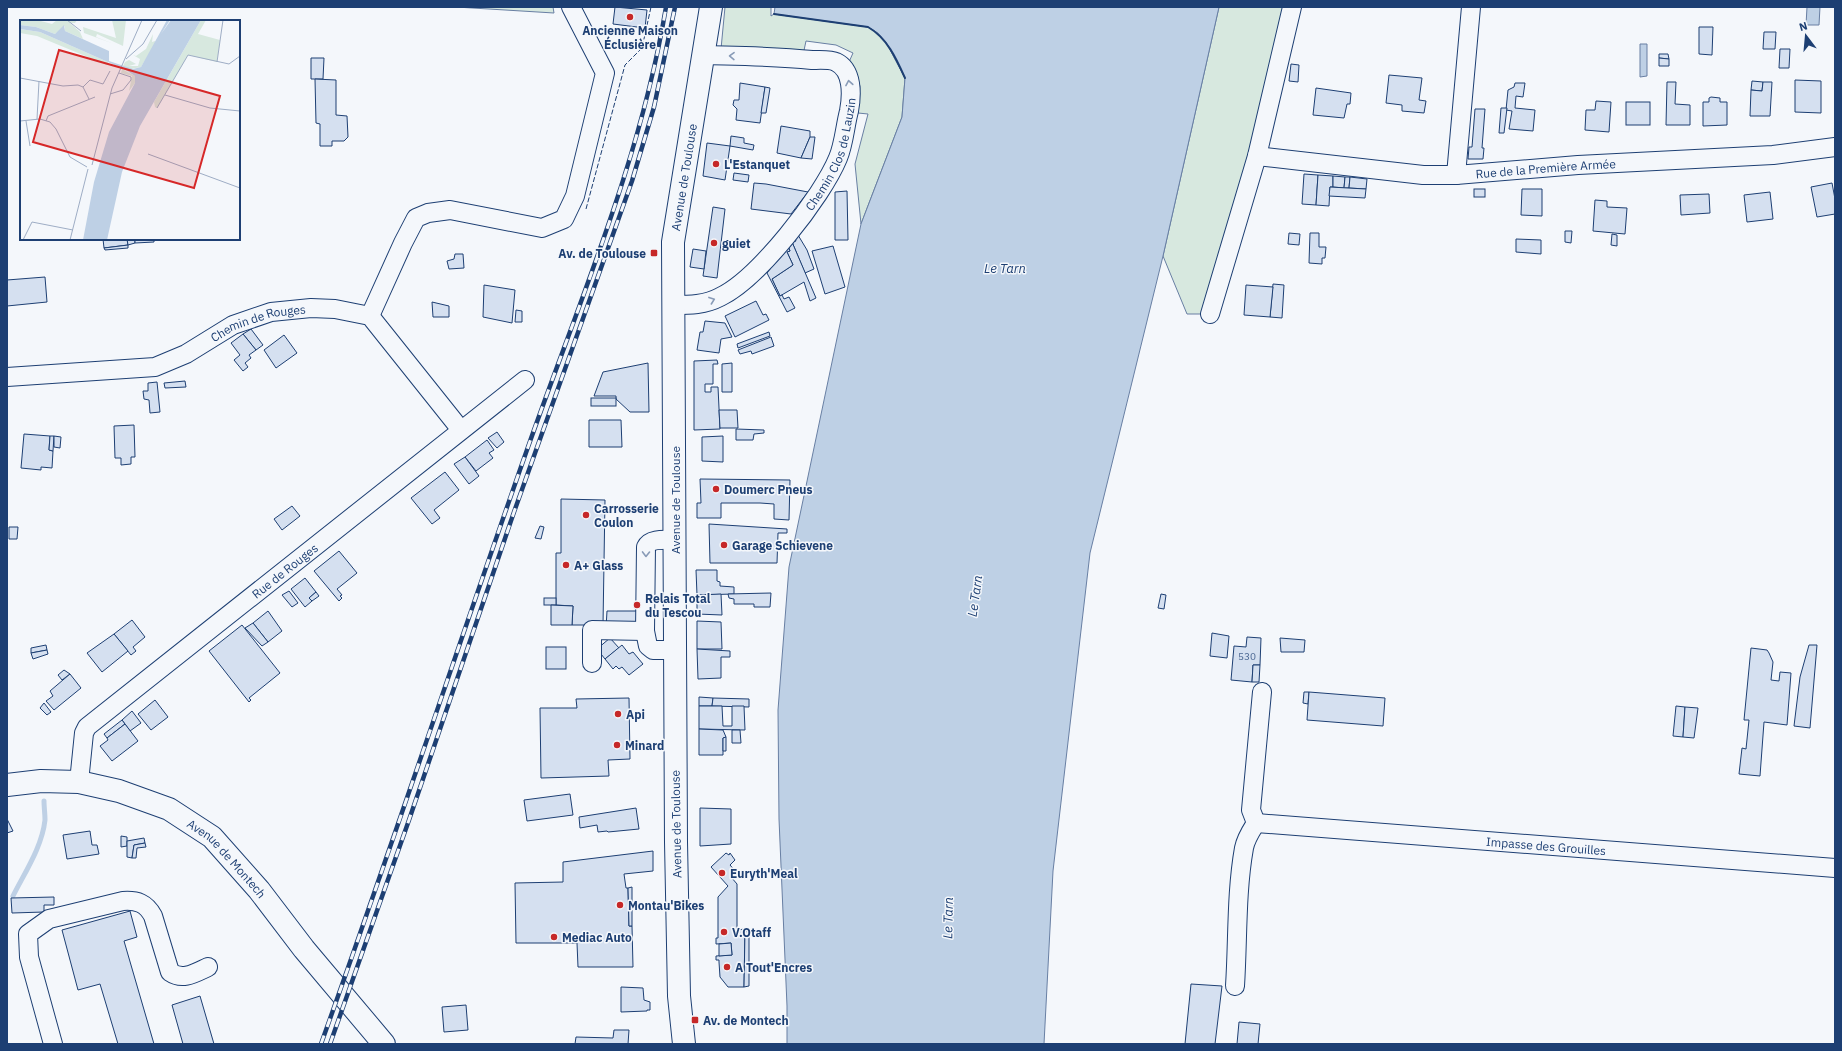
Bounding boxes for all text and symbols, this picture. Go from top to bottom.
marker: Ancienne Maison Éclusière [625,12,635,22]
north arrow [1786,16,1826,56]
text: N [1797,19,1809,34]
inset map [20,20,240,240]
place label: Ancienne Maison Éclusière [582,23,678,52]
one-way arrow [729,52,735,60]
one-way arrow [845,80,854,86]
street label: Chemin Clos de Lauzin [802,97,858,213]
street label: Avenue de Toulouse [667,122,700,232]
street label: Rue de la Première Armée [1475,156,1617,181]
place label: L'Estanquet [724,157,791,172]
marker: L'Estanquet [711,159,721,169]
place label: guiet [722,236,751,251]
marker: guiet [709,238,719,248]
place label: Av. de Toulouse [558,246,646,261]
marker: Av. de Toulouse [649,248,659,258]
water label: Le Tarn [984,260,1026,277]
one-way arrow [708,296,715,305]
street label: Chemin de Rouges [208,301,306,345]
street label: Avenue de Toulouse [668,446,683,554]
place label: Doumerc Pneus [724,482,812,497]
marker: Doumerc Pneus [711,484,721,494]
place label: Carrosserie Coulon [594,501,659,530]
marker: Carrosserie Coulon [581,510,591,520]
place label: Garage Schievene [732,538,833,553]
street label: Rue de Rouges [248,540,321,601]
marker: Garage Schievene [719,540,729,550]
one-way arrow [642,551,650,557]
place label: A+ Glass [574,558,623,573]
marker: A+ Glass [561,560,571,570]
water label: Le Tarn [964,574,986,618]
place label: Relais Total du Tescou [645,591,711,620]
marker: Relais Total du Tescou [632,600,642,610]
house number: 530 [1238,650,1256,663]
place label: Api [626,707,645,722]
marker: Api [613,709,623,719]
place label: Minard [625,738,664,753]
marker: Minard [612,740,622,750]
street label: Avenue de Toulouse [668,769,684,878]
street label: Avenue de Montech [185,816,270,901]
street label: Impasse des Grouilles [1486,833,1607,858]
place label: Euryth'Meal [730,866,798,881]
marker: Euryth'Meal [717,868,727,878]
water label: Le Tarn [939,897,957,939]
place label: Montau'Bikes [628,898,704,913]
marker: Montau'Bikes [615,900,625,910]
place label: V.Otaff [732,925,772,940]
marker: V.Otaff [719,927,729,937]
place label: Mediac Auto [562,930,632,945]
marker: Mediac Auto [549,932,559,942]
place label: A Tout'Encres [735,960,812,975]
marker: A Tout'Encres [722,962,732,972]
place label: Av. de Montech [703,1013,789,1028]
marker: Av. de Montech [690,1015,700,1025]

